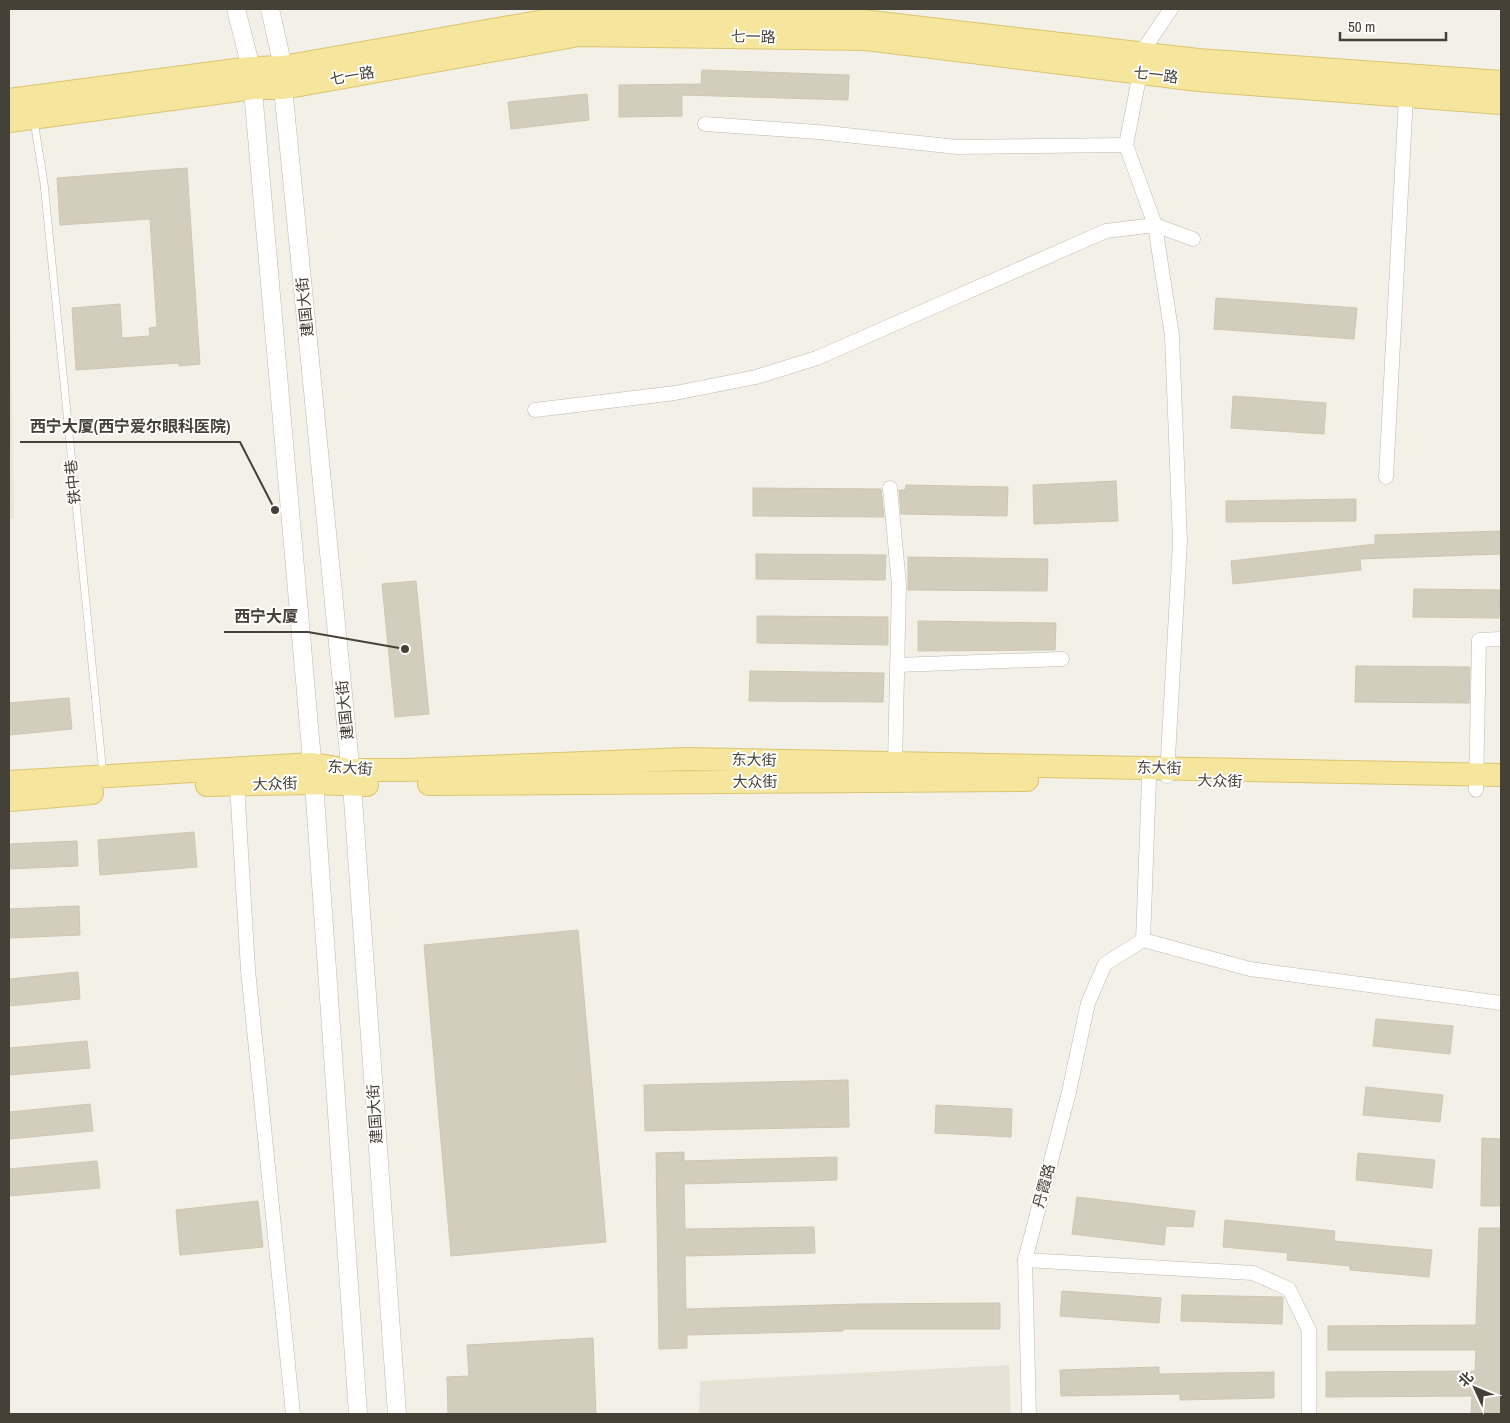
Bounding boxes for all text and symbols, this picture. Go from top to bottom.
scale bar [1340,10,1446,42]
text: 50 m [1348,16,1375,37]
street label: 七一路 [730,26,776,47]
street label: 七一路 [328,61,376,90]
street label: 七一路 [1132,61,1180,88]
street label: 建国大街 [291,276,318,338]
callout: 西宁大厦(西宁爱尔眼科医院) [20,411,240,442]
text: 西宁大厦(西宁爱尔眼科医院) [30,415,230,437]
street label: 铁中巷 [60,459,85,506]
callout: 西宁大厦 [224,601,308,632]
text: 西宁大厦 [234,605,298,627]
street label: 建国大街 [331,679,358,741]
street label: 东大街 [731,749,777,770]
street label: 东大街 [327,755,373,780]
street label: 东大街 [1136,757,1182,778]
street label: 大众街 [1197,769,1243,792]
street label: 大众街 [732,771,778,792]
street label: 大众街 [252,772,298,795]
street label: 建国大街 [362,1083,387,1145]
street label: 丹霞路 [1028,1161,1059,1210]
north arrow [1450,1363,1500,1413]
text: 北 [1454,1368,1477,1390]

